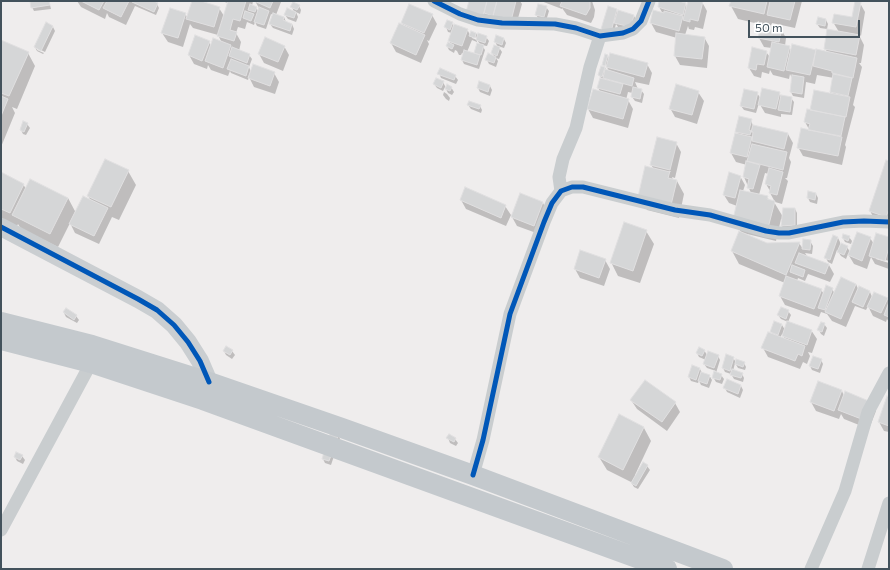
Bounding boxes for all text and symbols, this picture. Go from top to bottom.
scale bar [750,12,862,38]
text: 50 m [755,20,783,34]

